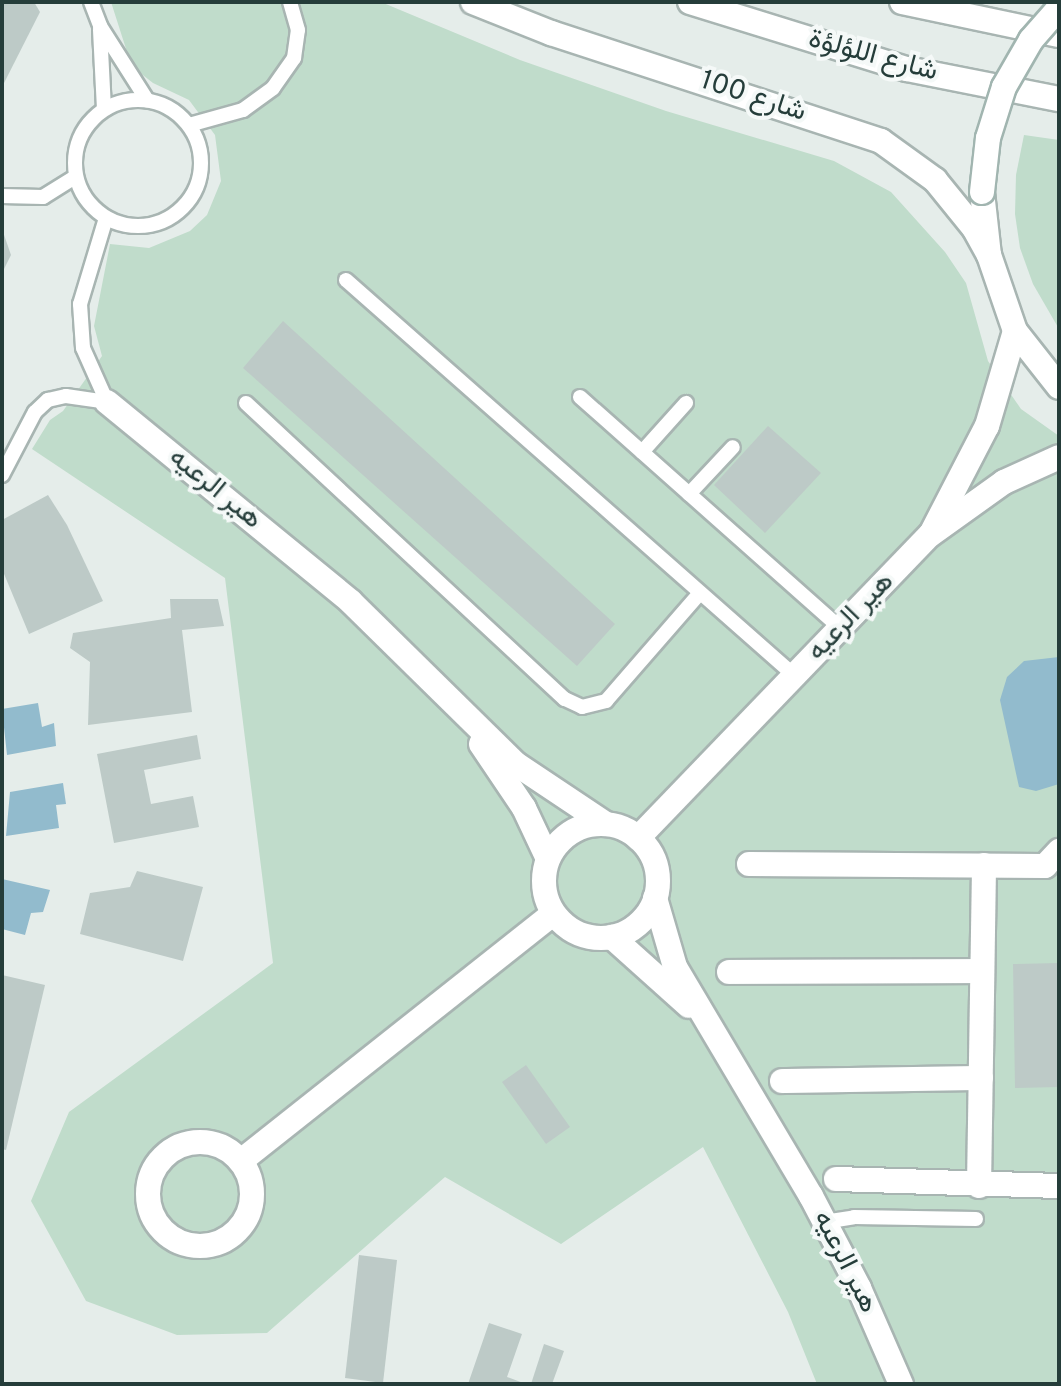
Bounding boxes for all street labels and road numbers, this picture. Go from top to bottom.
street label: شارع اللؤلؤة [805,23,941,89]
street label: شارع 100 [696,64,810,130]
street label: هير الرعيه [162,441,268,537]
street label: هير الرعيه [801,566,901,668]
street label: هير الرعيه [805,1205,885,1319]

